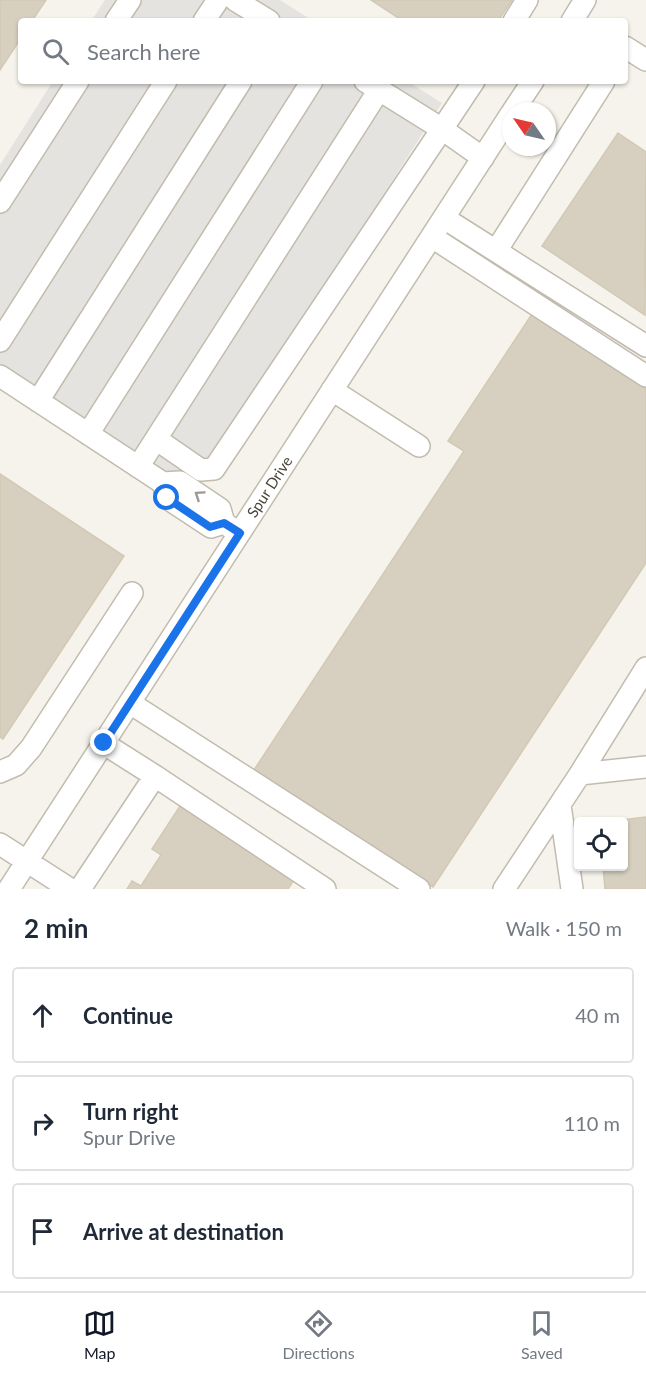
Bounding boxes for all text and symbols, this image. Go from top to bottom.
search box [18,18,628,84]
icon: search [39,35,72,68]
text: Search here [87,38,200,65]
north arrow [502,102,556,156]
street label: Spur Drive [243,452,296,521]
route start [153,484,179,510]
one-way arrow [195,490,205,502]
route end [90,729,116,755]
map controls [574,817,628,871]
button: locate [574,817,628,871]
text: 2 min [24,912,88,944]
text: Walk · 150 m [506,916,622,940]
icon: ahead [26,999,59,1032]
text: Continue [83,1002,173,1029]
text: 40 m [575,1003,620,1027]
text: Turn right [83,1098,178,1125]
icon: right [26,1107,59,1140]
text: 110 m [564,1111,620,1135]
text: Spur Drive [83,1125,176,1149]
icon: arrive [26,1215,59,1248]
text: Arrive at destination [83,1218,284,1245]
tab: Map [83,1307,116,1362]
tab: Directions [282,1307,355,1362]
tab: Saved [521,1307,563,1362]

